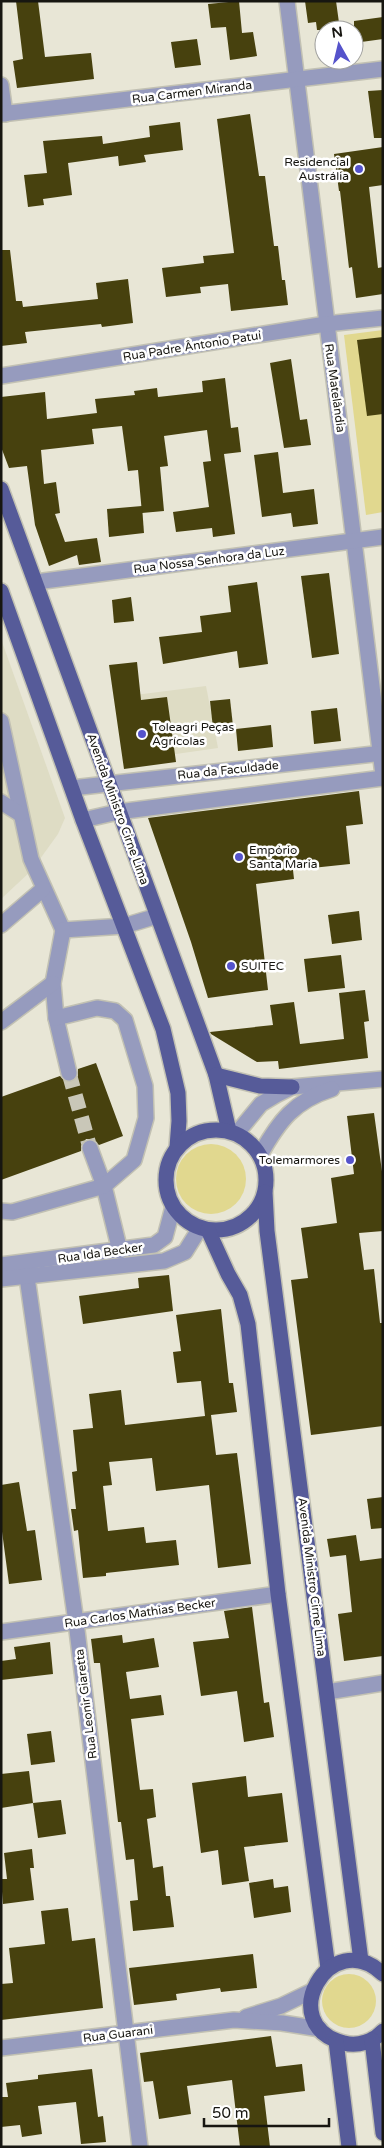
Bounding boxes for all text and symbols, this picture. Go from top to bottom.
north arrow [314,20,364,70]
text: N [331,23,344,42]
street label: Rua Carmen Miranda [131,78,253,106]
place label: Residencial Austrália [284,155,349,183]
marker: Residencial Austrália [353,163,365,175]
street label: Rua Padre Ântonio Patuí [122,328,262,364]
street label: Rua Matelândia [322,343,348,433]
street label: Rua Nossa Senhora da Luz [133,544,285,576]
place label: Toleagri Peças Agrícolas [152,720,234,748]
marker: Toleagri Peças Agrícolas [136,728,148,740]
street label: Avenida Ministro Cirne Lima [84,731,152,887]
street label: Rua da Faculdade [177,758,279,782]
place label: Empório Santa Maria [249,843,317,871]
marker: Empório Santa Maria [233,851,245,863]
place label: SUITEC [241,959,284,973]
marker: SUITEC [225,960,237,972]
place label: Tolemarmores [259,1153,340,1167]
marker: Tolemarmores [344,1154,356,1166]
street label: Rua Ida Becker [57,1240,144,1266]
street label: Avenida Ministro Cirne Lima [295,1497,329,1657]
street label: Rua Carlos Mathias Becker [64,1595,217,1631]
street label: Rua Leonir Giaretta [72,1648,100,1760]
street label: Rua Guarani [82,2023,154,2045]
scale bar [204,2096,329,2128]
text: 50 m [212,2104,249,2122]

